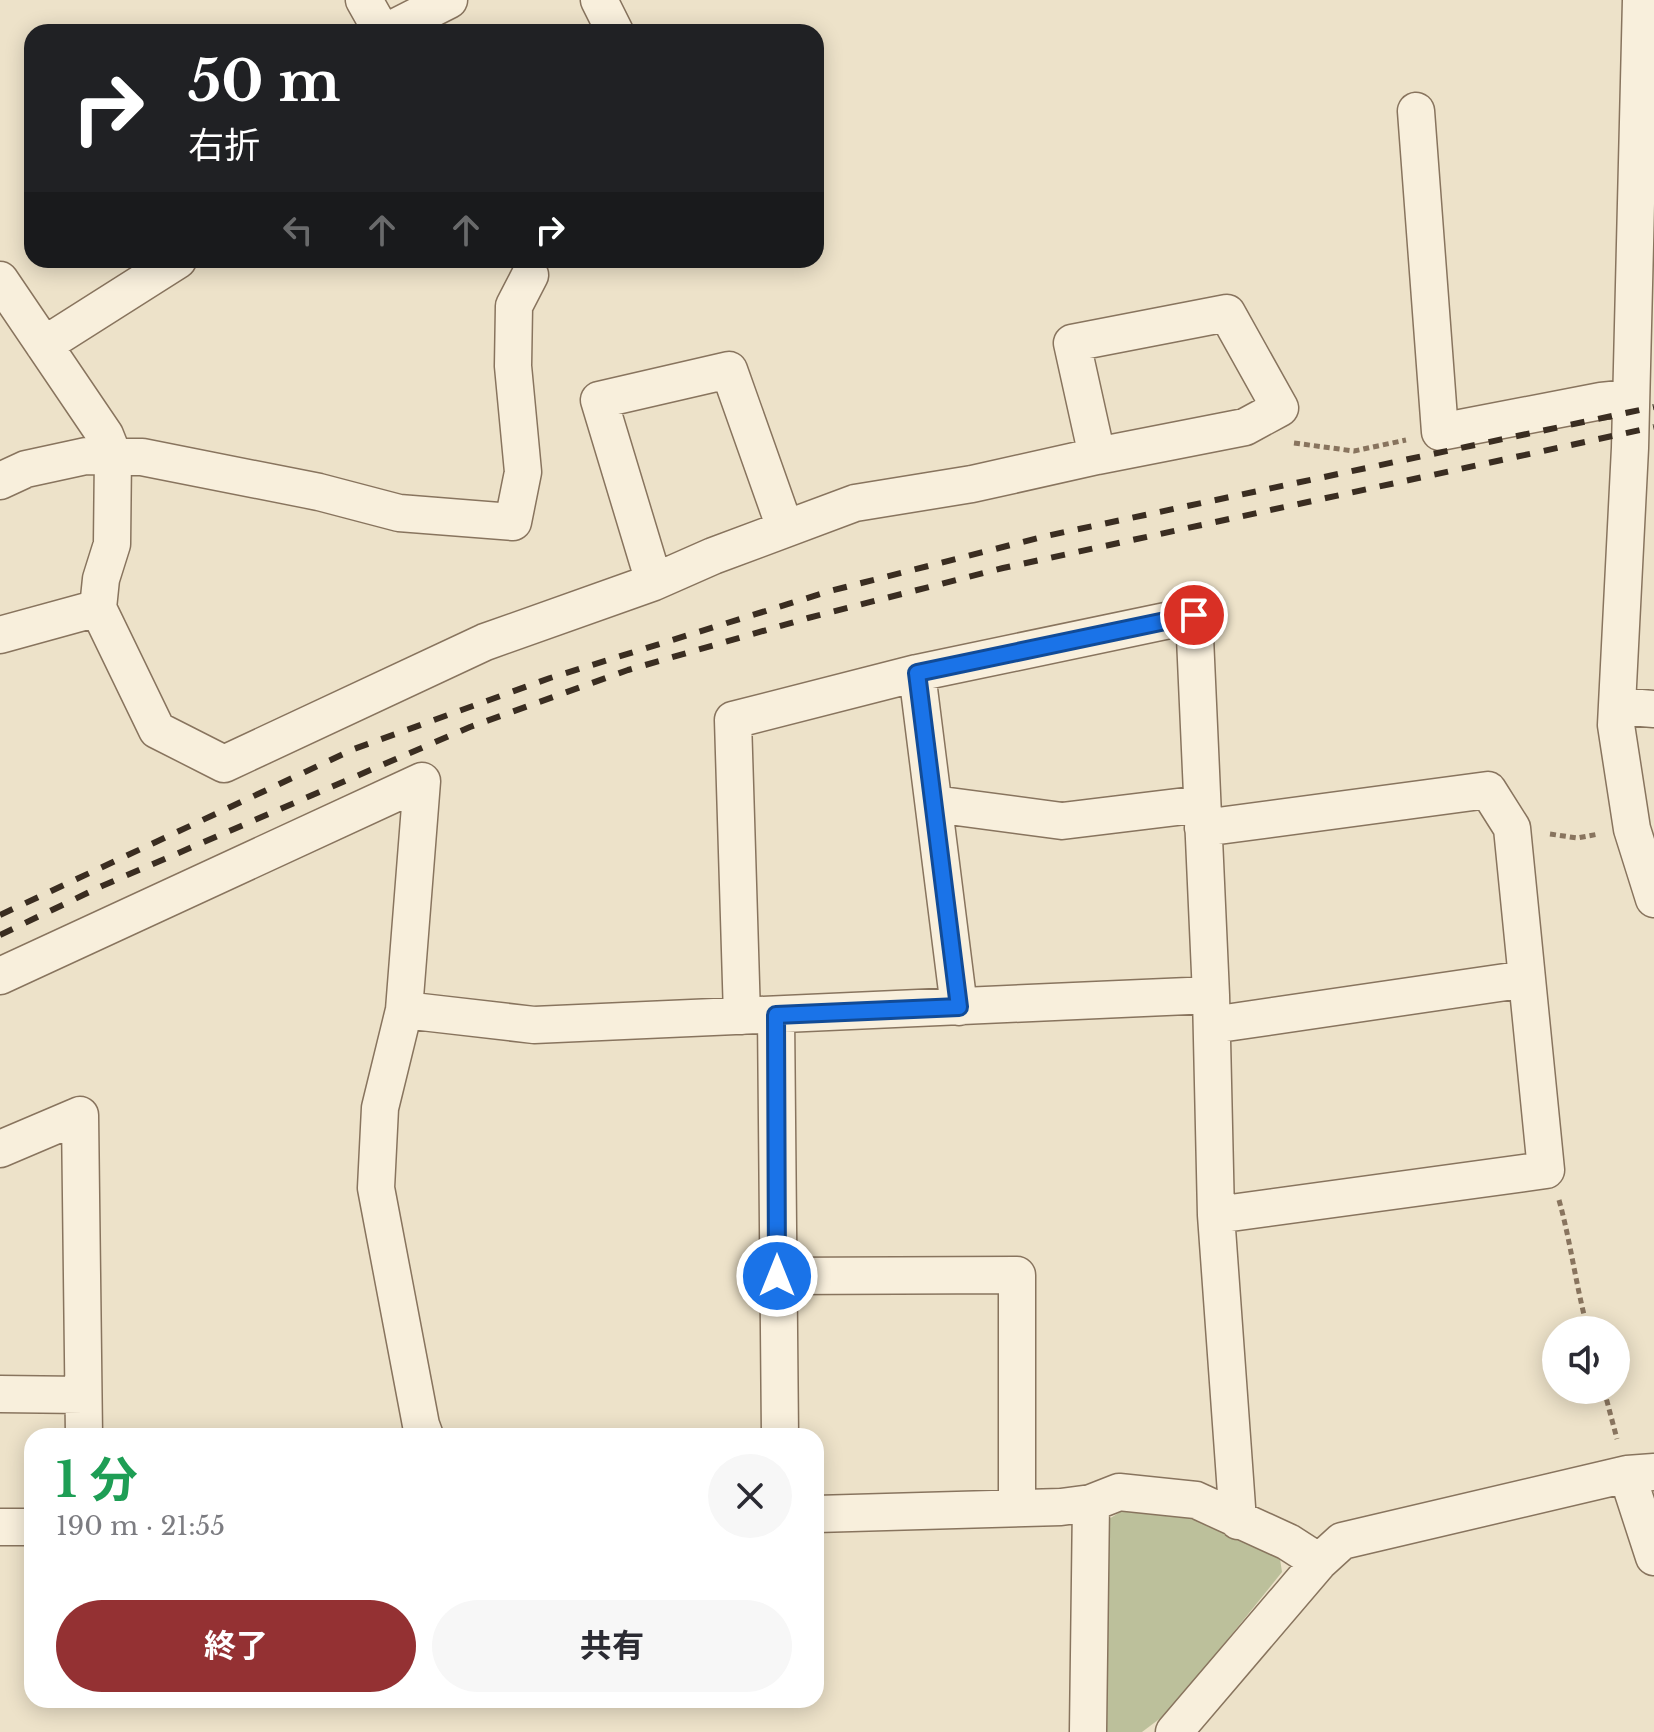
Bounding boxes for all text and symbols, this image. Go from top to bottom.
text: 50 m [188,47,340,116]
icon: right [56,56,160,160]
text: 右折 [188,123,260,168]
icon: left [276,208,320,252]
icon: ahead [360,208,404,252]
icon: ahead [444,208,488,252]
icon: right [528,208,572,252]
pin [1160,581,1228,649]
icon: arrive [1172,593,1216,637]
position arrow [735,1234,819,1318]
map controls [1542,1316,1630,1404]
button: sound [1542,1316,1630,1404]
text: 1 分 [56,1450,138,1510]
button: close [708,1454,792,1538]
text: 190 m · 21:55 [56,1510,225,1542]
button: 終了 [56,1600,416,1692]
button: 共有 [432,1600,792,1692]

